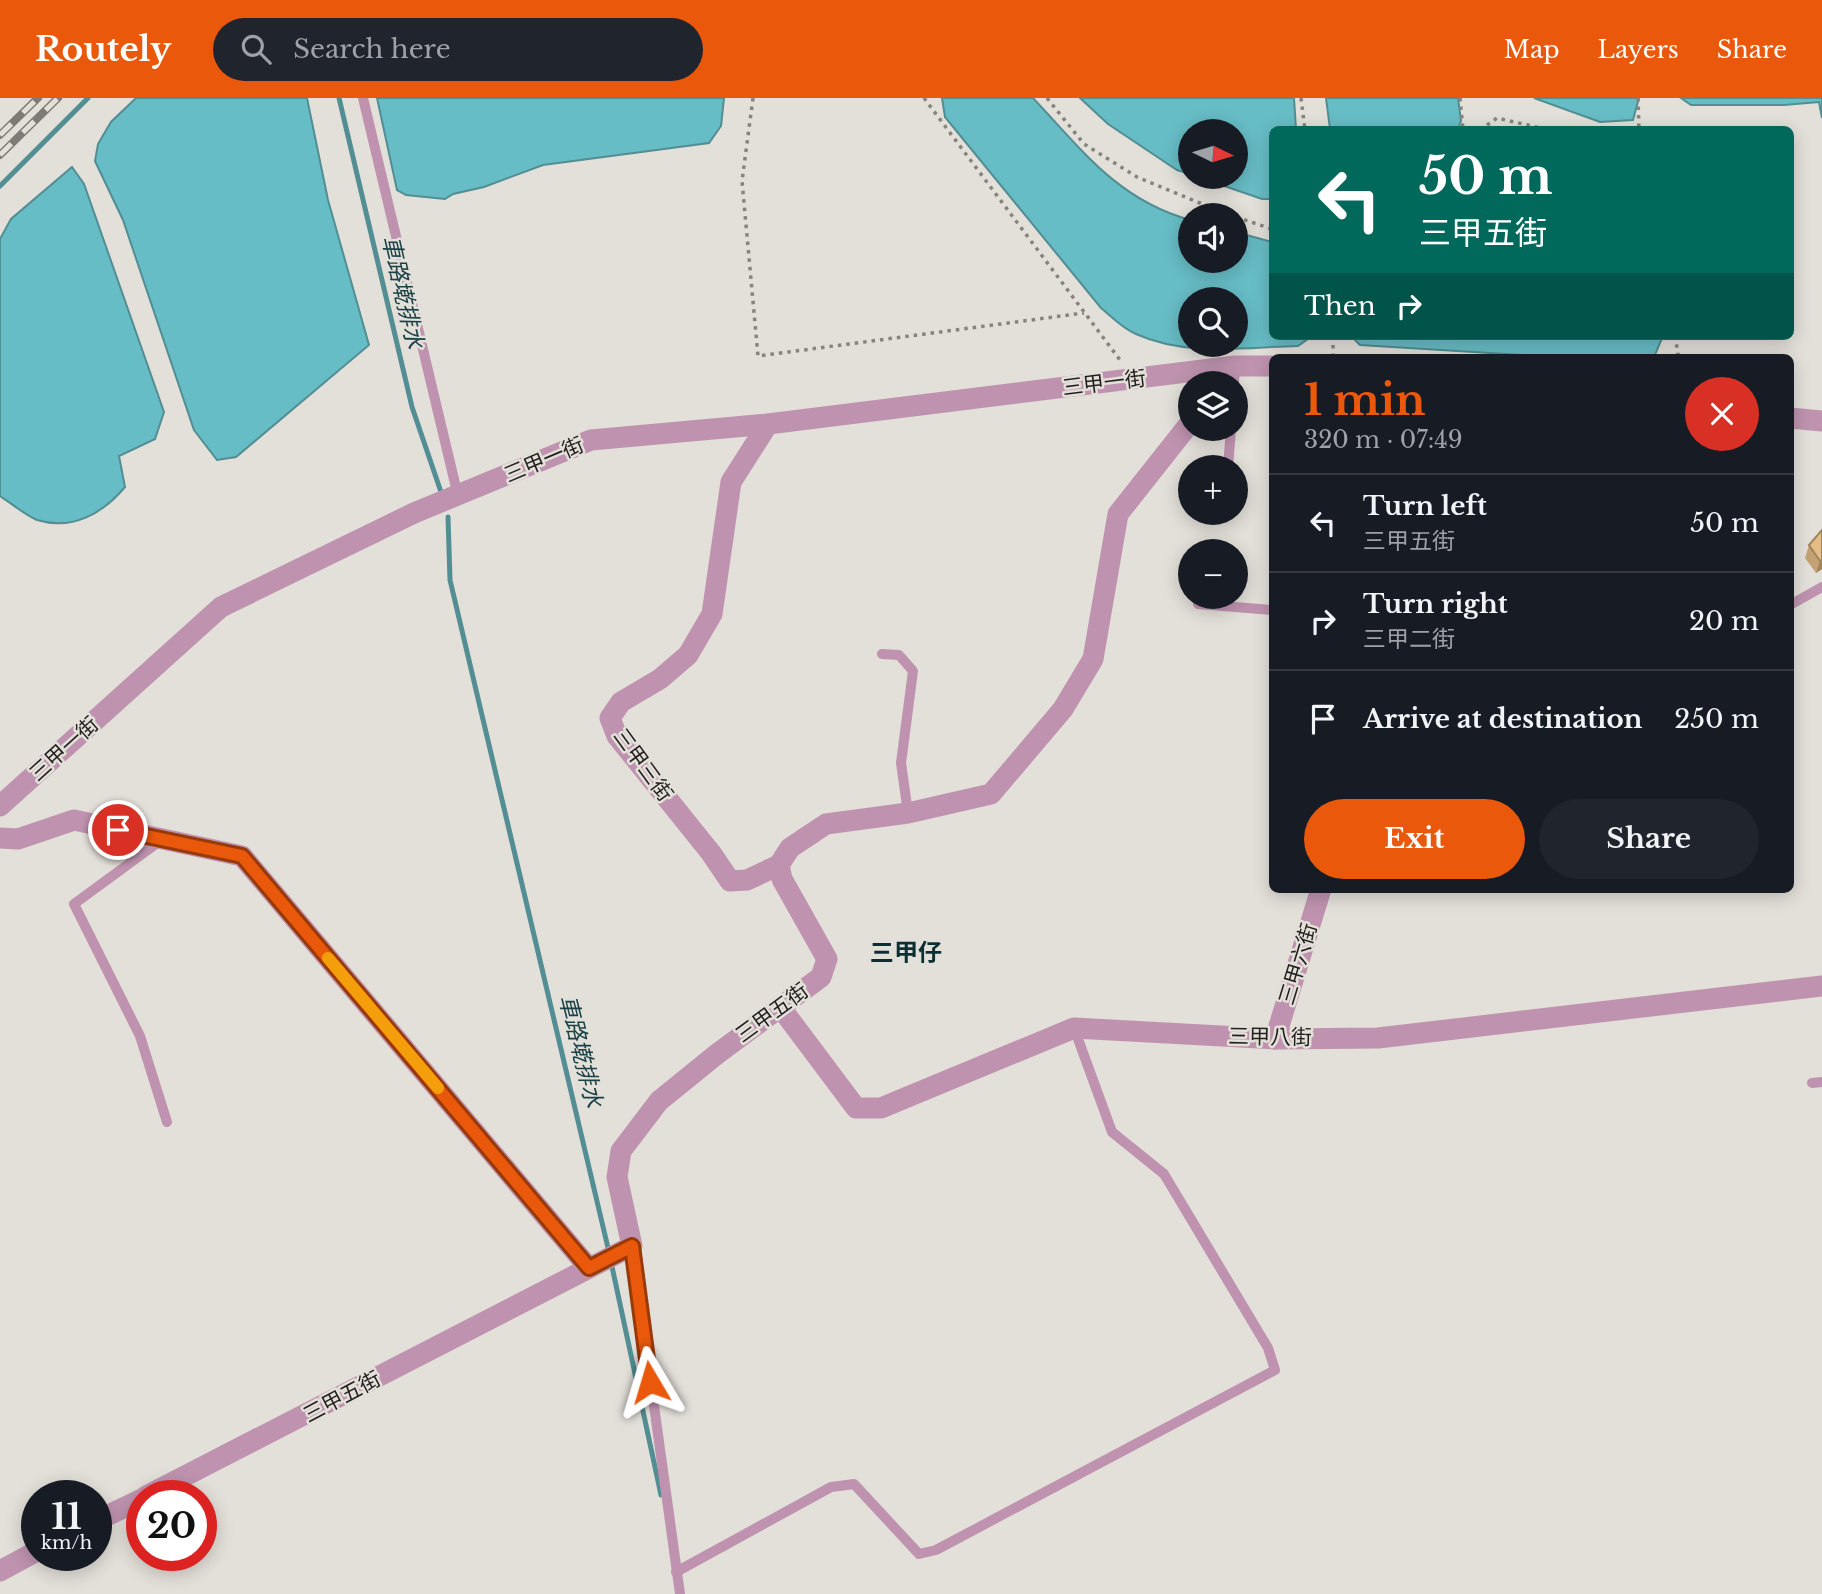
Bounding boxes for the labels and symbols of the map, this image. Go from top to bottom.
north arrow [1178,119,1248,189]
water label: 車路墘排水 [376,233,430,352]
street label: 三甲一街 [1061,365,1147,401]
street label: 三甲一街 [500,432,588,488]
street label: 三甲一街 [24,711,104,787]
street label: 三甲三街 [608,723,678,807]
pin [88,800,148,860]
street label: 三甲六街 [1273,920,1323,1008]
district label: 三甲仔 [870,938,942,967]
street label: 三甲五街 [730,978,814,1048]
water label: 車路墘排水 [554,992,609,1111]
street label: 三甲八街 [1228,1023,1312,1051]
position arrow [613,1345,687,1419]
street label: 三甲五街 [299,1366,385,1428]
speed limit sign: 20 [126,1480,217,1571]

